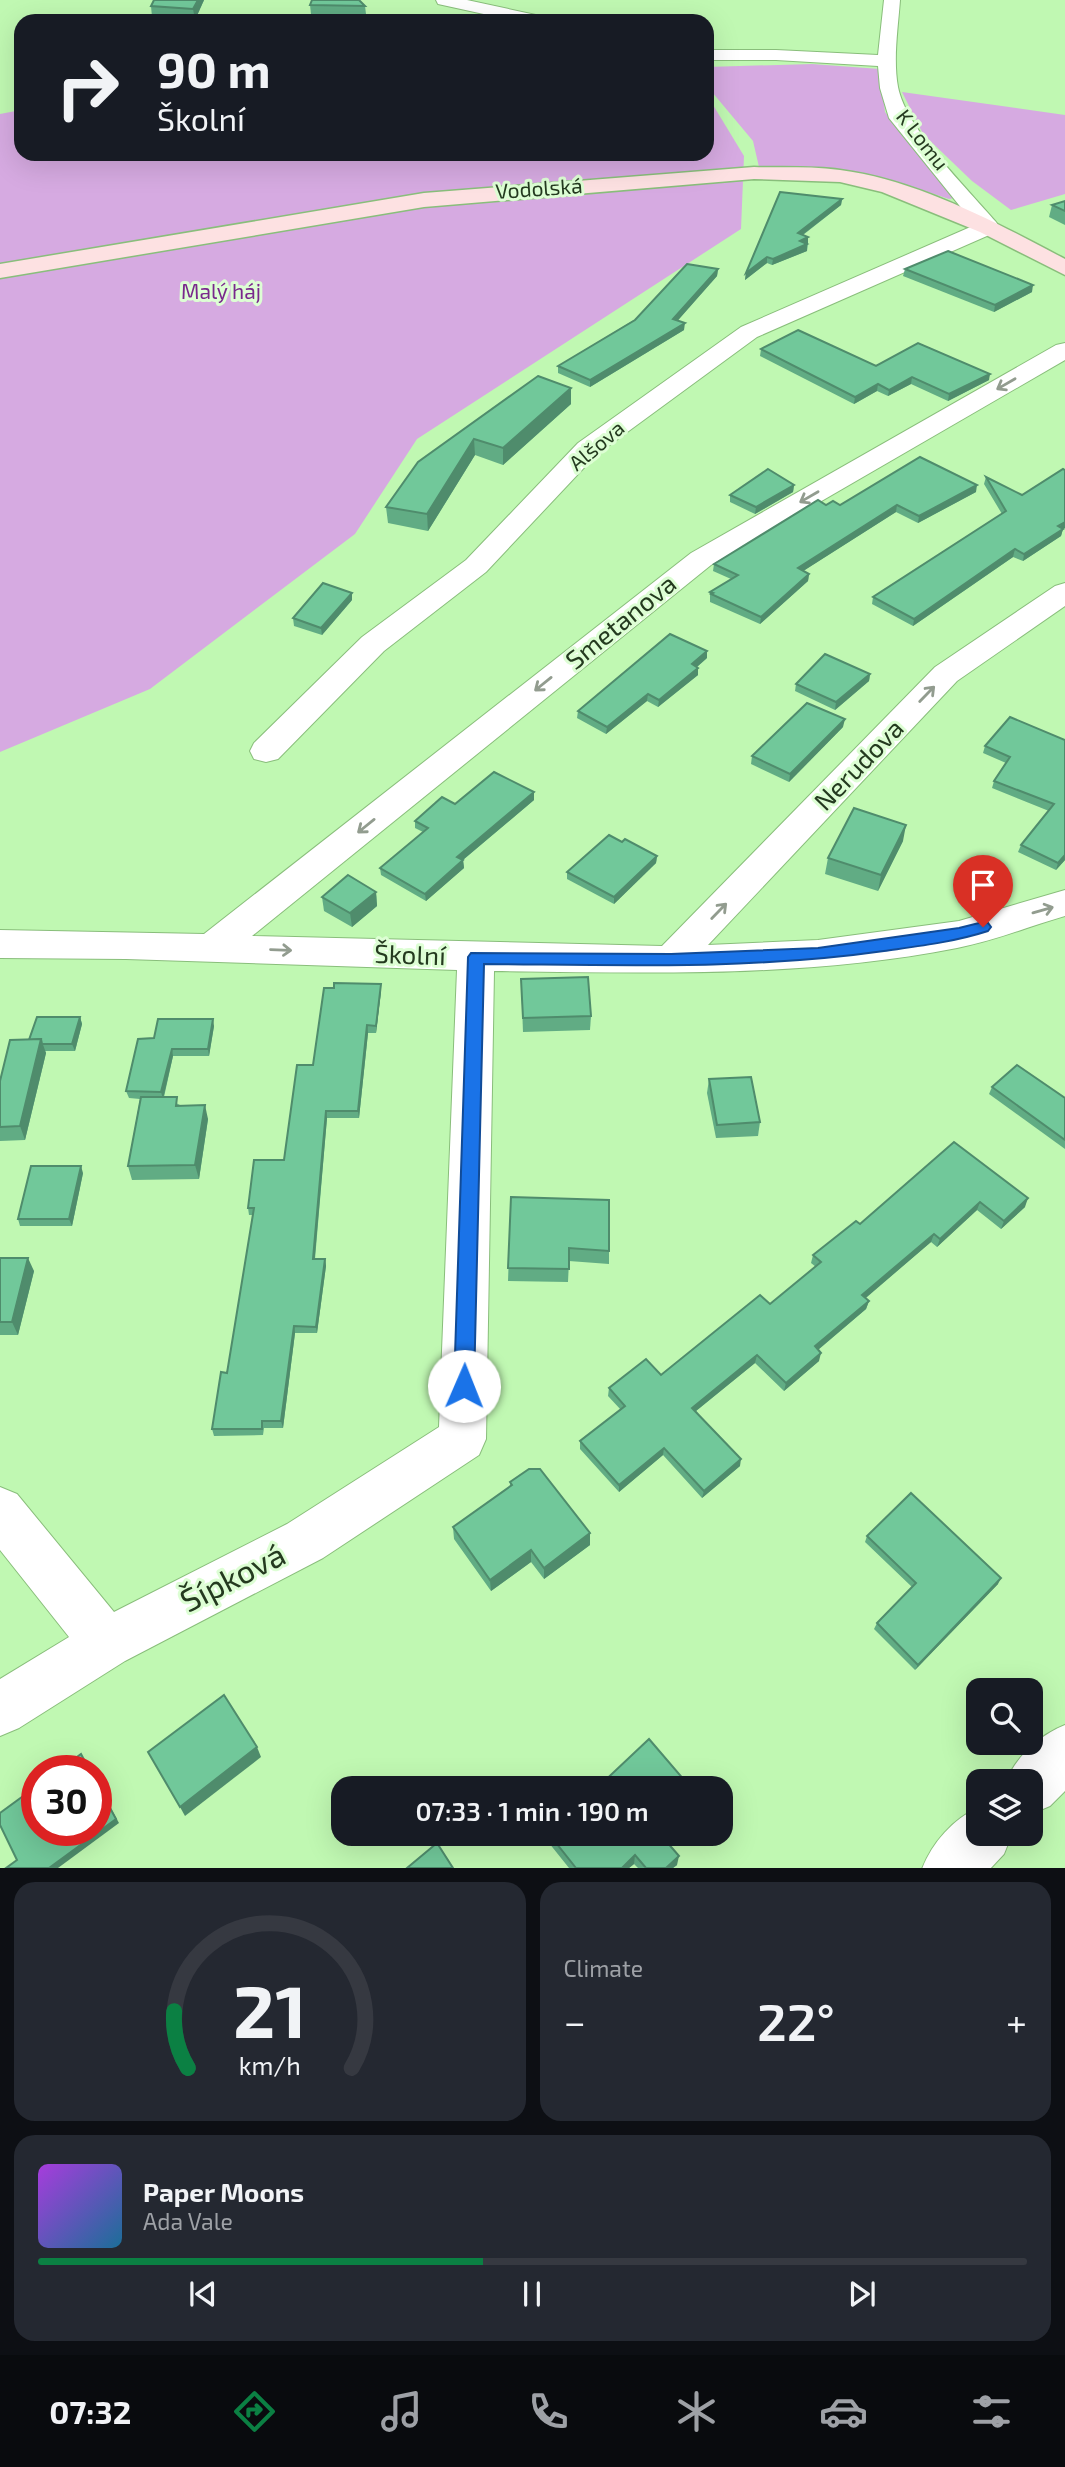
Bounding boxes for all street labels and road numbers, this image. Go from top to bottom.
street label: K Lomu [892,104,955,174]
street label: Vodolská [495,172,583,203]
street label: Alšova [563,415,629,475]
street label: Smetanova [559,567,682,675]
street label: Nerudova [807,712,909,816]
street label: Školní [374,937,448,970]
street label: Šípková [173,1534,291,1619]

